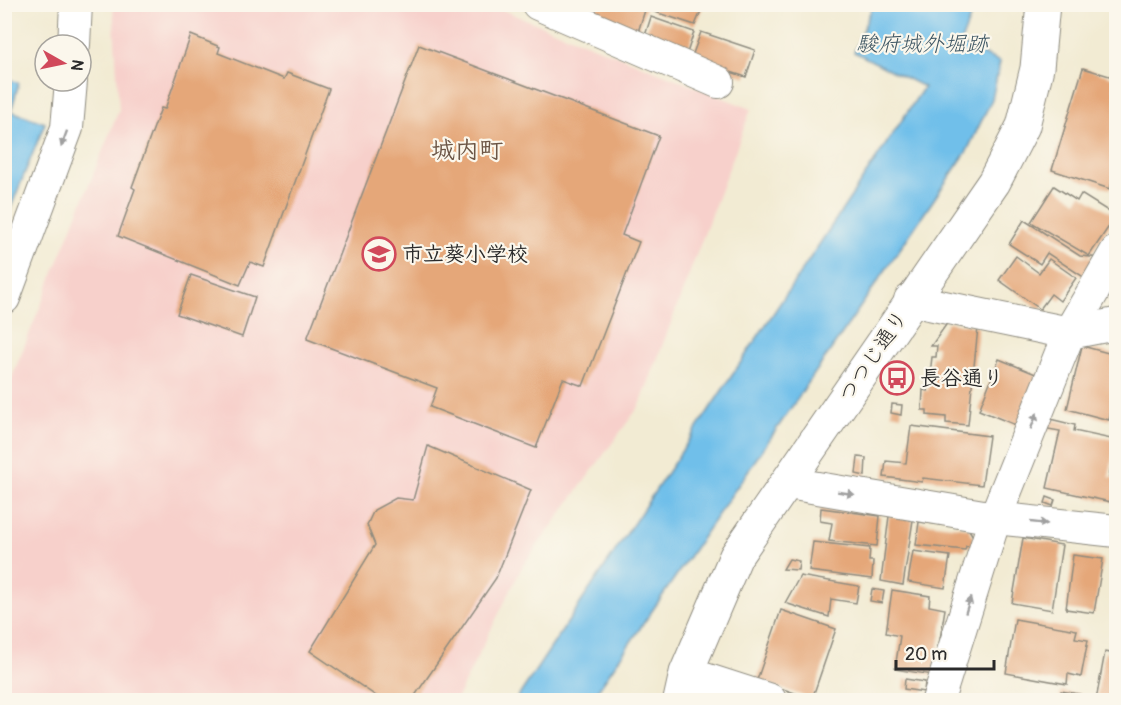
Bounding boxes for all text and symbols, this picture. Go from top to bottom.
water label: 駿府城外堀跡 [856,30,990,58]
north arrow [33,33,93,93]
text: N [66,58,88,72]
one-way arrow [58,130,68,148]
district label: 城内町 [431,136,503,165]
school or university icon: 市立葵小学校 [361,236,397,272]
place label: 市立葵小学校 [402,241,528,268]
street label: つつじ通り [833,305,914,407]
bus stop icon: 長谷通り [879,360,915,396]
place label: 長谷通り [920,365,1004,392]
one-way arrow [1030,412,1039,430]
one-way arrow [837,489,856,498]
one-way arrow [1029,518,1048,528]
one-way arrow [964,596,973,614]
scale bar [896,633,994,671]
text: 20 m [905,643,947,666]

